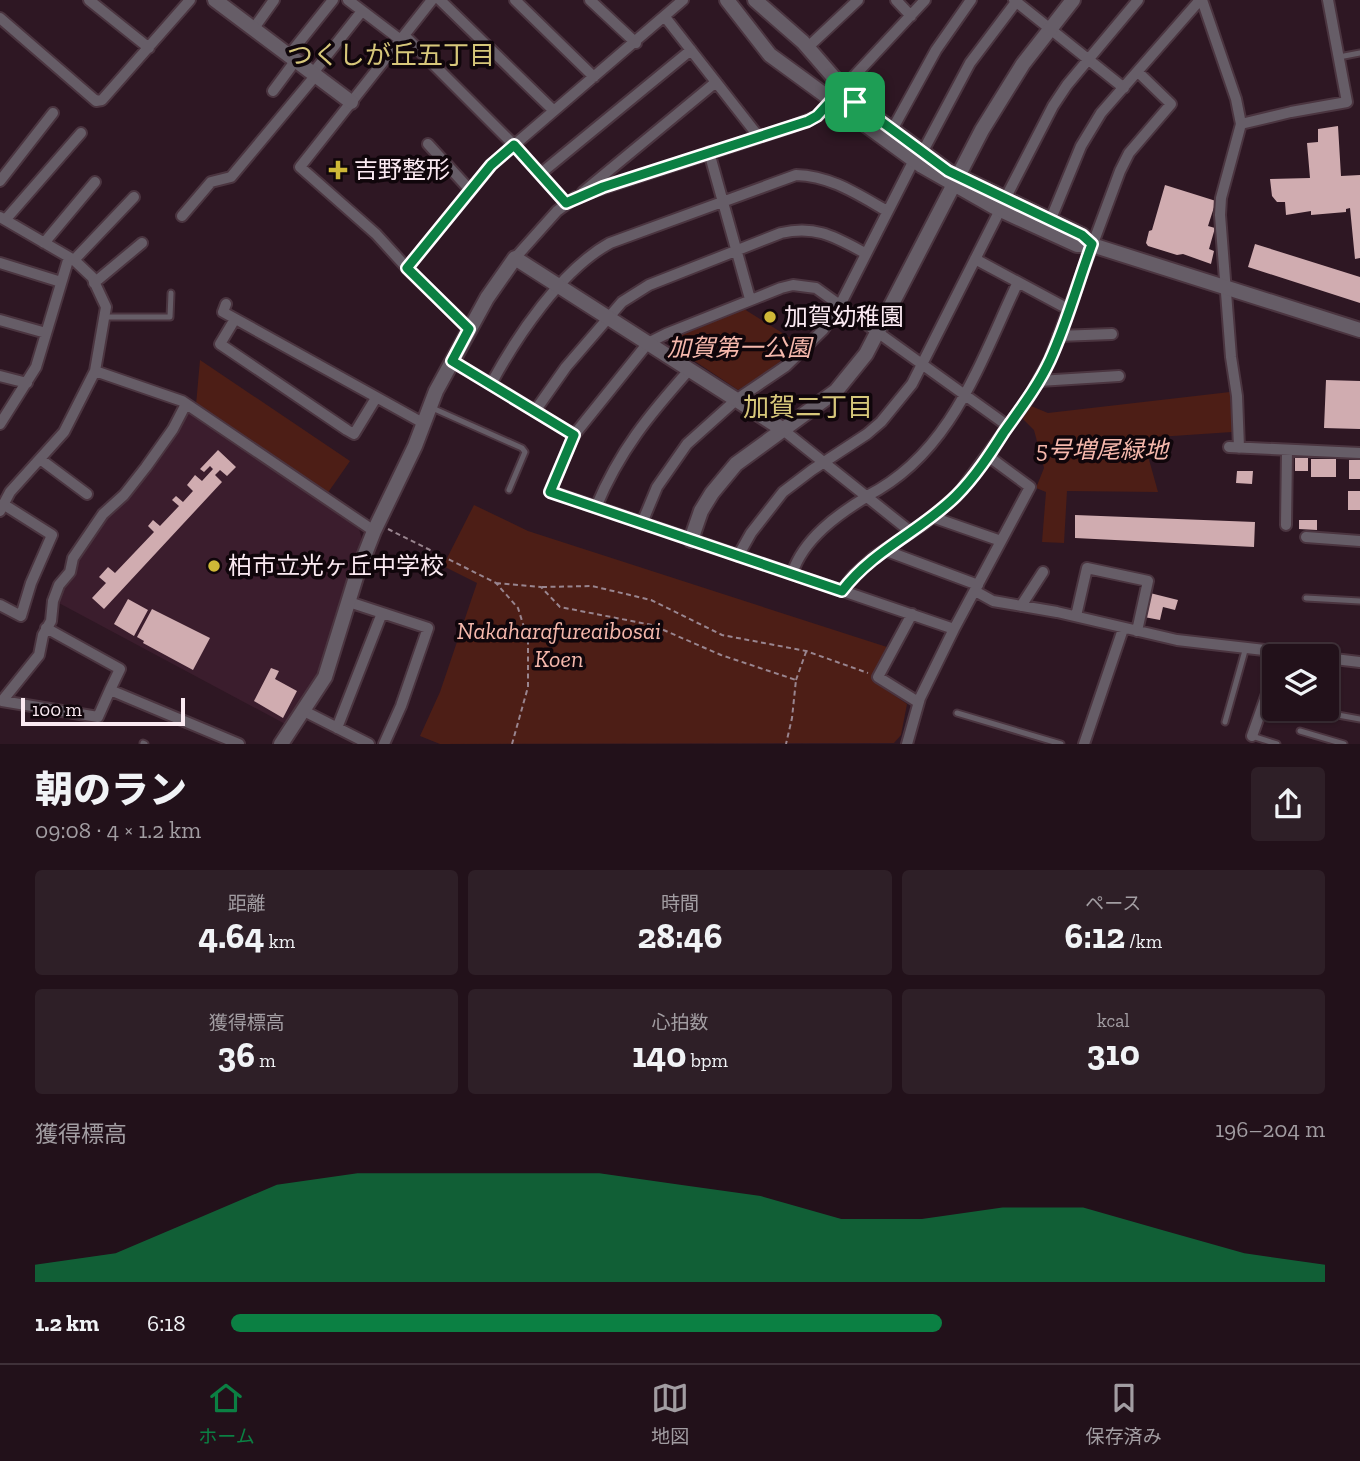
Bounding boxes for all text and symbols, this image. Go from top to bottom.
district label: つくしが丘五丁目 [287,39,495,71]
pin [825,72,885,132]
icon: arrive [836,83,874,121]
place label: 吉野整形 [354,155,450,184]
marker: 吉野整形 [328,160,348,180]
place label: 加賀幼稚園 [784,302,904,331]
marker: 加賀幼稚園 [762,309,778,325]
park label: 加賀第一公園 [667,333,814,362]
district label: 加賀二丁目 [743,391,873,423]
park label: 5号増尾緑地 [1036,435,1171,464]
place label: 柏市立光ヶ丘中学校 [228,551,444,580]
marker: 柏市立光ヶ丘中学校 [206,558,222,574]
park label: Nakaharafureaibosai Koen [457,616,661,673]
map controls [1262,644,1339,721]
button: layers [1262,644,1339,721]
scale bar [21,694,186,726]
text: 100 m [32,698,82,721]
text: 朝のラン [35,767,187,813]
button: share [1251,767,1325,841]
text: 09:08 · 4 × 1.2 km [35,816,201,844]
text: 距離 [228,892,266,915]
text: 時間 [661,892,699,915]
text: ペース [1085,892,1141,915]
text: 4.64 [198,915,264,957]
text: 28:46 [637,915,723,957]
text: 6:12 [1065,915,1125,957]
text: km [264,930,295,953]
text: /km [1125,930,1162,953]
text: kcal [1097,1009,1130,1032]
text: 獲得標高 [209,1011,285,1034]
text: 心拍数 [651,1011,709,1034]
text: 310 [1087,1032,1140,1074]
text: 36 [218,1034,255,1076]
text: 140 [632,1034,686,1076]
text: m [255,1049,276,1072]
text: bpm [686,1049,728,1072]
text: 196–204 m [1215,1115,1325,1143]
text: 獲得標高 [35,1120,127,1148]
text: 1.2 km [35,1309,99,1337]
text: 6:18 [147,1309,186,1337]
tab: ホーム [198,1379,255,1448]
tab: 地図 [651,1379,689,1448]
tab: 保存済み [1086,1379,1162,1448]

